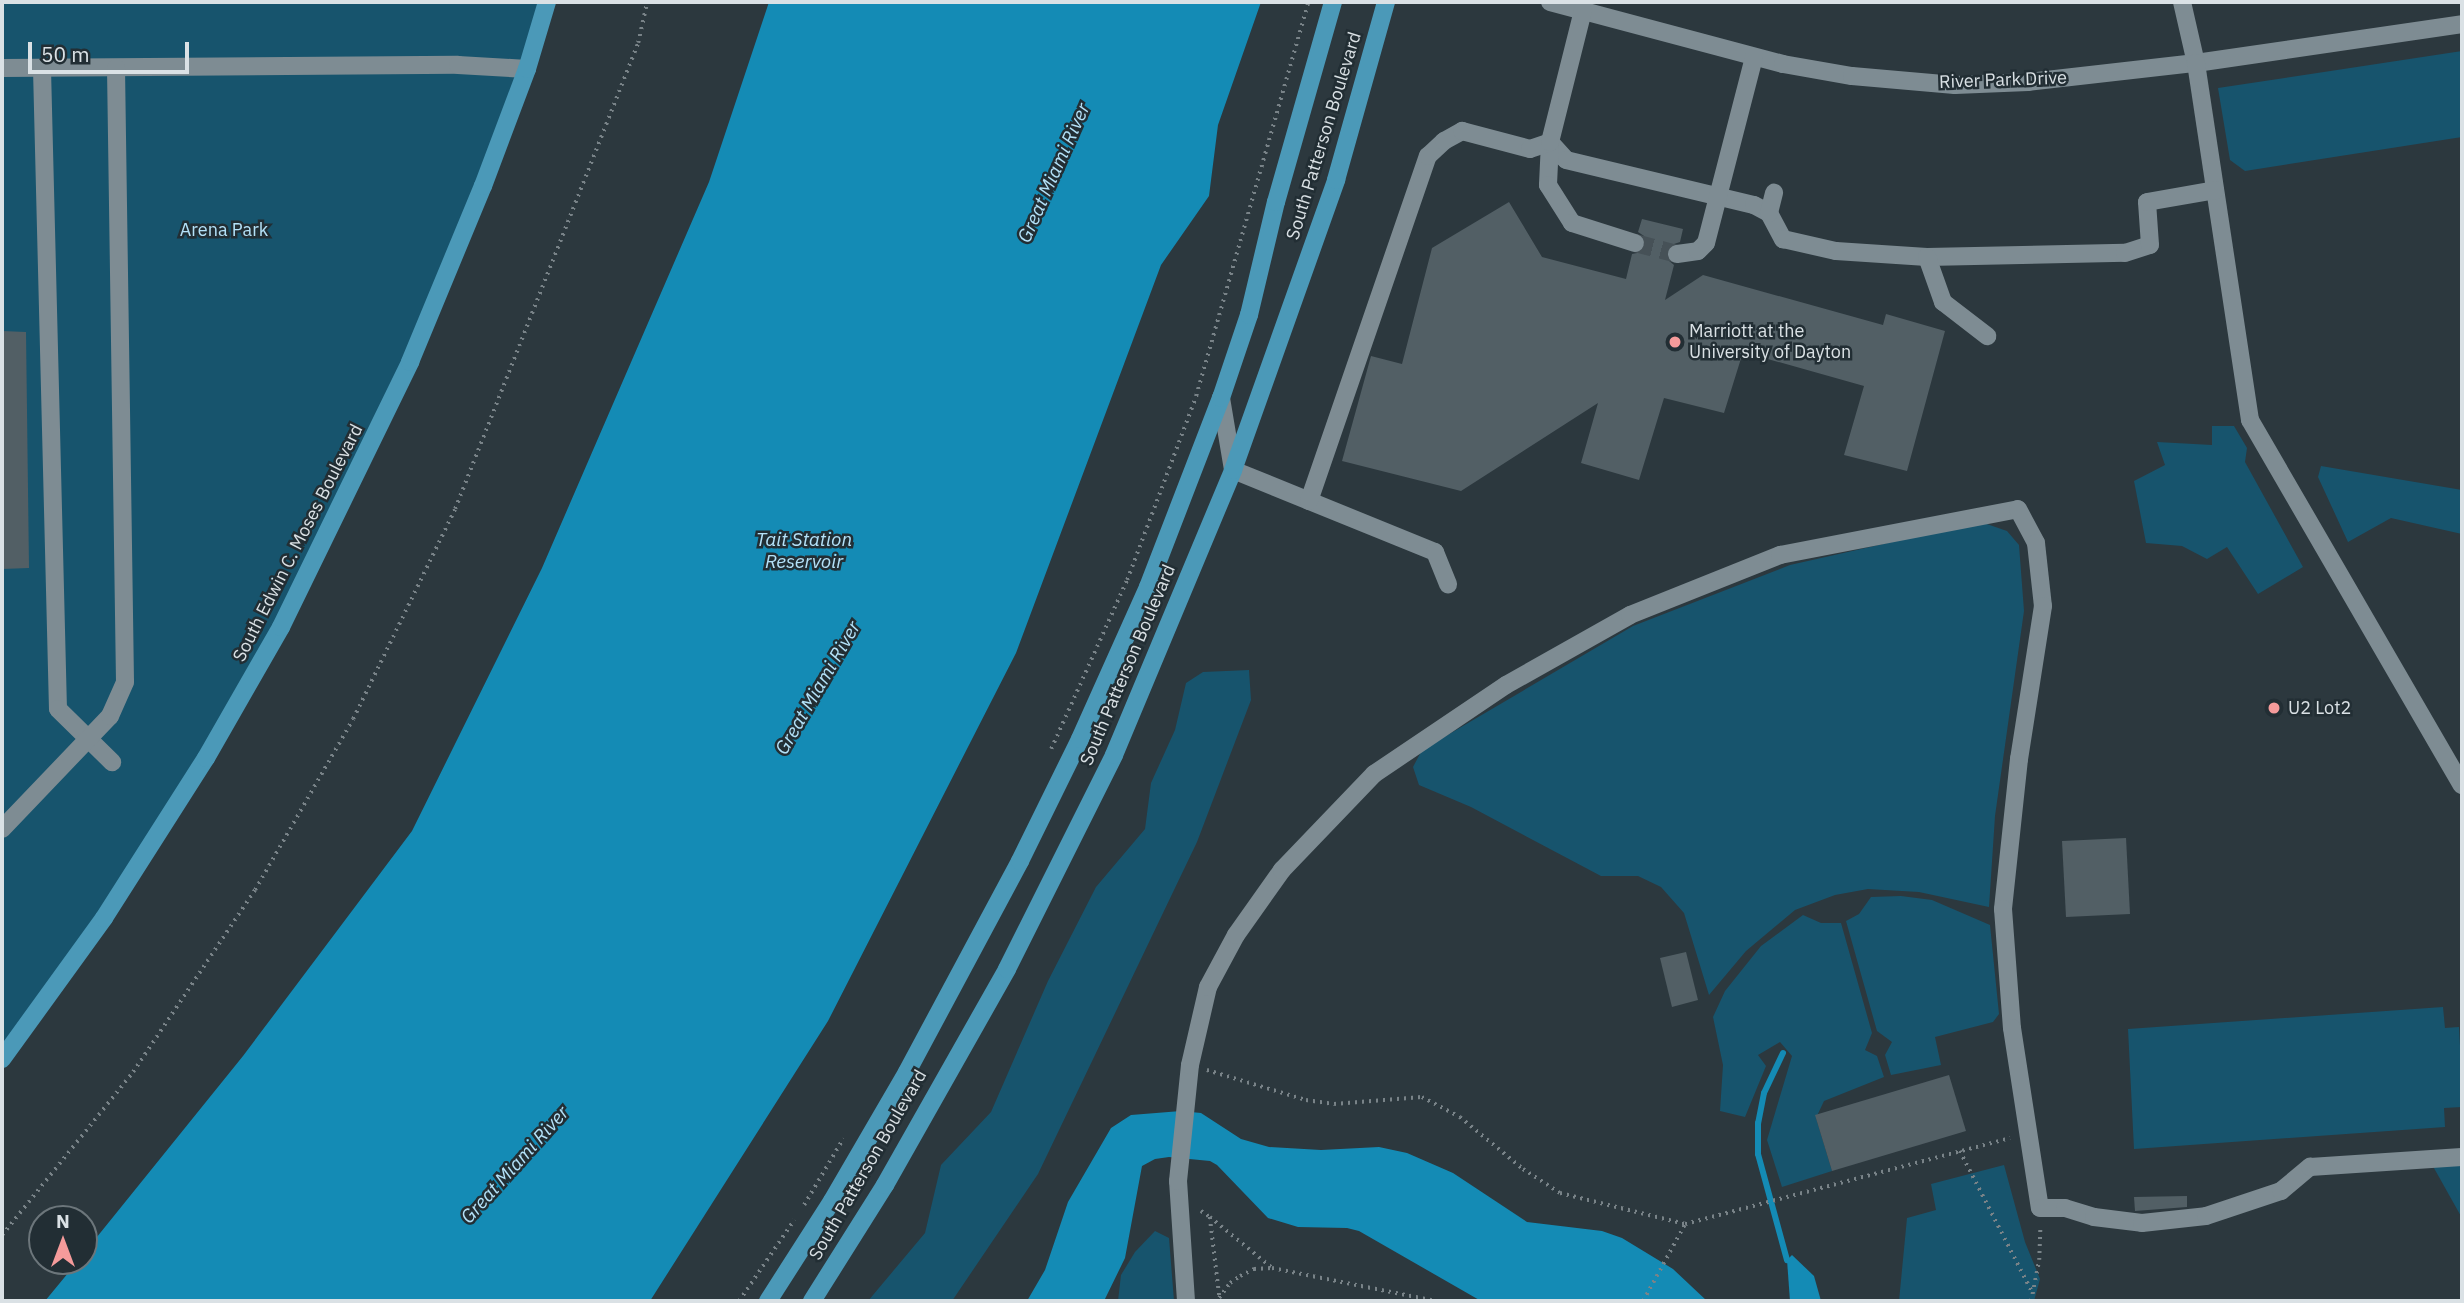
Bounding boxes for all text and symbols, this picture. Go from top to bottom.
scale bar [32,28,192,72]
street label: South Patterson Boulevard [1282,30,1366,242]
text: 50 m [41,40,90,68]
street label: River Park Drive [1939,67,2067,93]
water label: Great Miami River [1013,100,1095,246]
park label: Arena Park [180,219,268,241]
place label: Marriott at the University of Dayton [1689,321,1851,364]
marker: Marriott at the University of Dayton [1667,334,1683,350]
street label: South Edwin C. Moses Boulevard [229,421,367,665]
water label: Tait Station Reservoir [756,529,852,573]
street label: South Patterson Boulevard [1076,561,1180,769]
water label: Great Miami River [771,617,865,759]
place label: U2 Lot2 [2288,697,2351,719]
marker: U2 Lot2 [2266,700,2282,716]
street label: South Patterson Boulevard [805,1066,931,1264]
water label: Great Miami River [456,1102,574,1228]
north arrow [28,1205,98,1275]
text: N [56,1209,70,1233]

